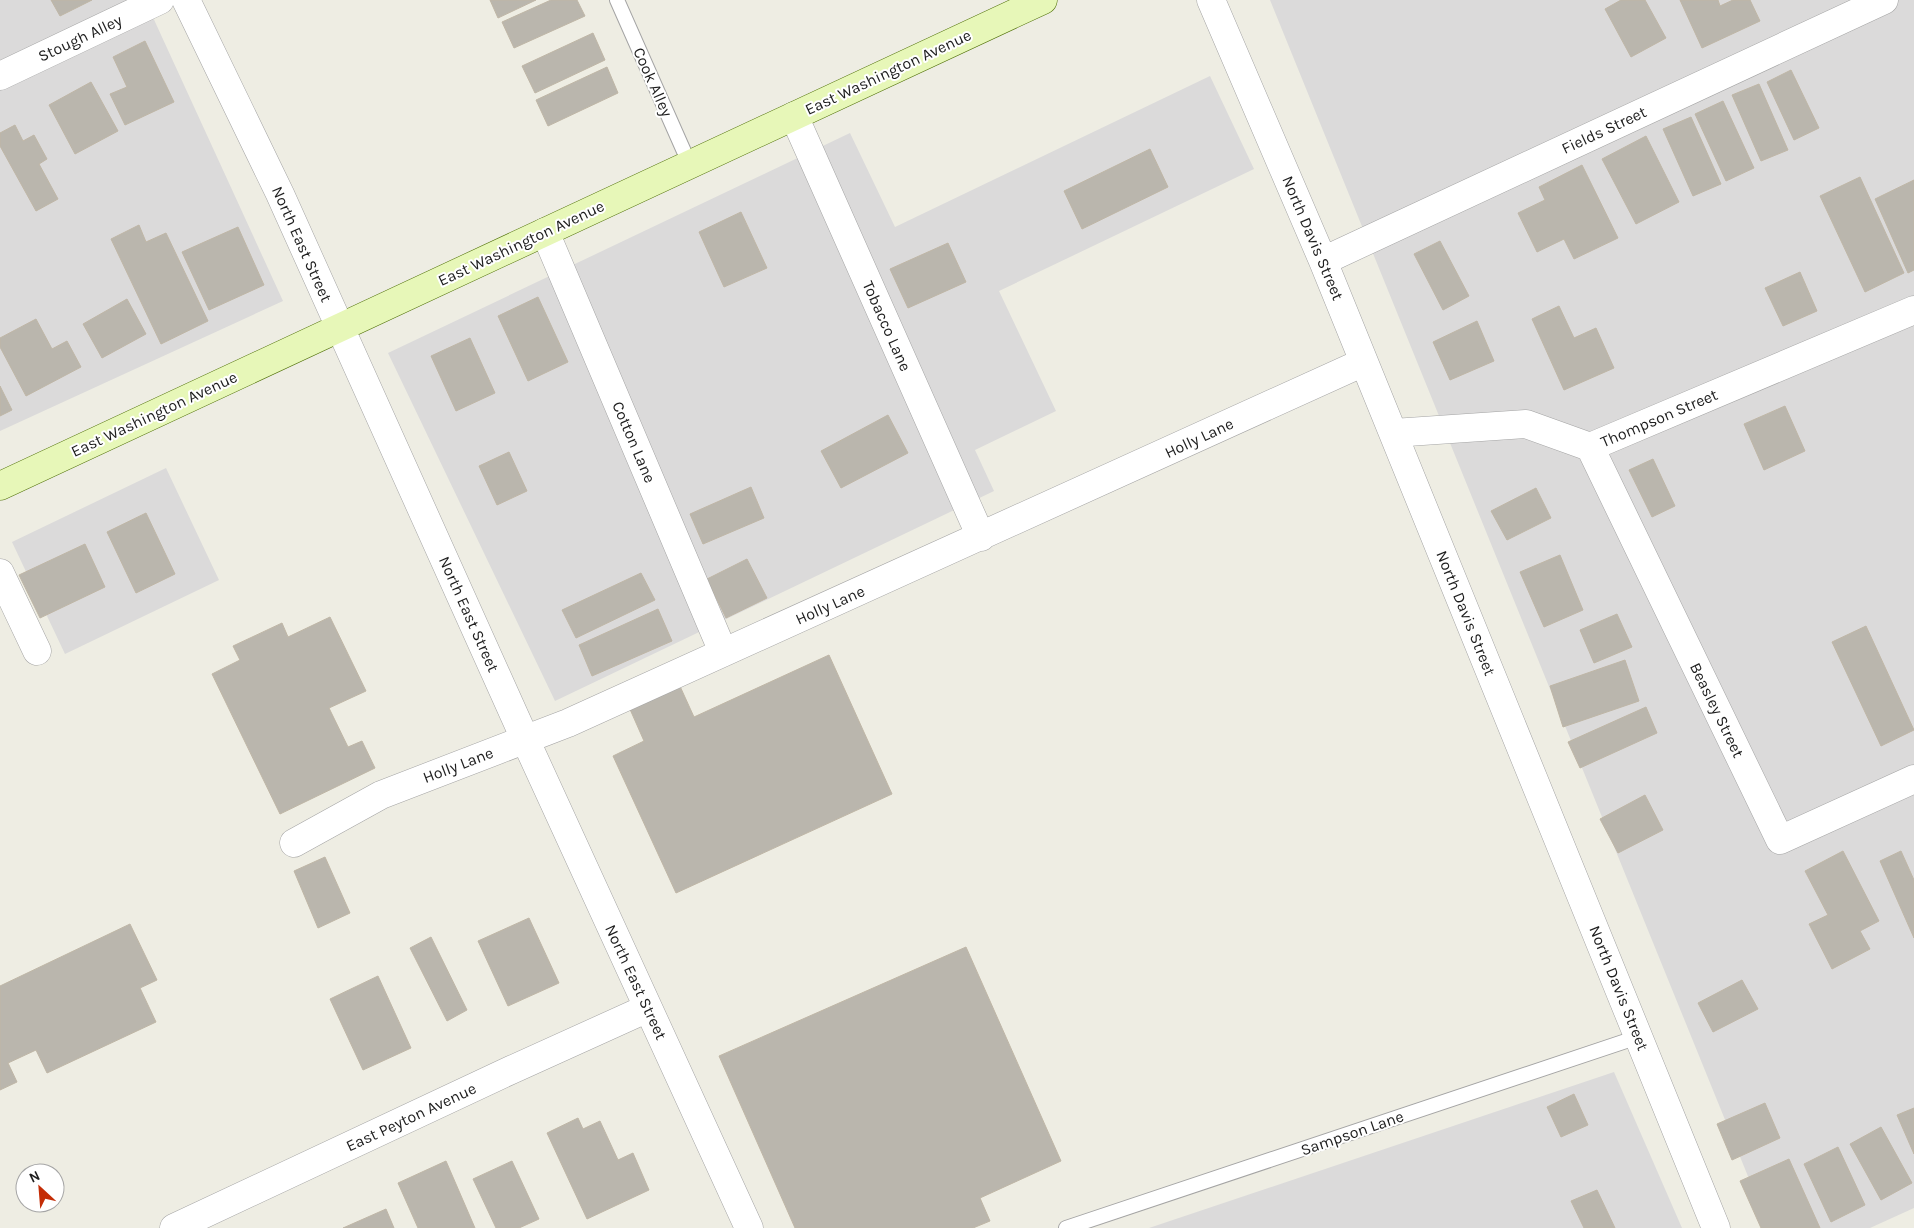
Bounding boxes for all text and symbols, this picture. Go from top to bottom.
street label: Stough Alley [35,10,125,66]
street label: East Washington Avenue [802,25,974,119]
street label: Cook Alley [629,44,677,120]
street label: Fields Street [1559,102,1649,158]
street label: North Davis Street [1278,173,1348,303]
street label: North East Street [268,183,336,305]
street label: East Washington Avenue [435,196,607,290]
street label: Tobacco Lane [859,278,915,374]
street label: East Washington Avenue [68,367,240,461]
street label: Thompson Street [1598,385,1720,451]
street label: Cotton Lane [608,398,660,486]
street label: Holly Lane [1162,414,1236,462]
street label: North Davis Street [1432,548,1500,678]
street label: North East Street [435,553,503,675]
street label: Holly Lane [792,581,868,629]
street label: Beasley Street [1686,659,1748,761]
street label: Holly Lane [420,743,496,787]
street label: North East Street [601,921,671,1043]
street label: North Davis Street [1585,923,1653,1053]
street label: East Peyton Avenue [343,1079,479,1155]
street label: Sampson Lane [1298,1107,1406,1159]
north arrow [15,1163,65,1213]
text: N [26,1167,43,1187]

